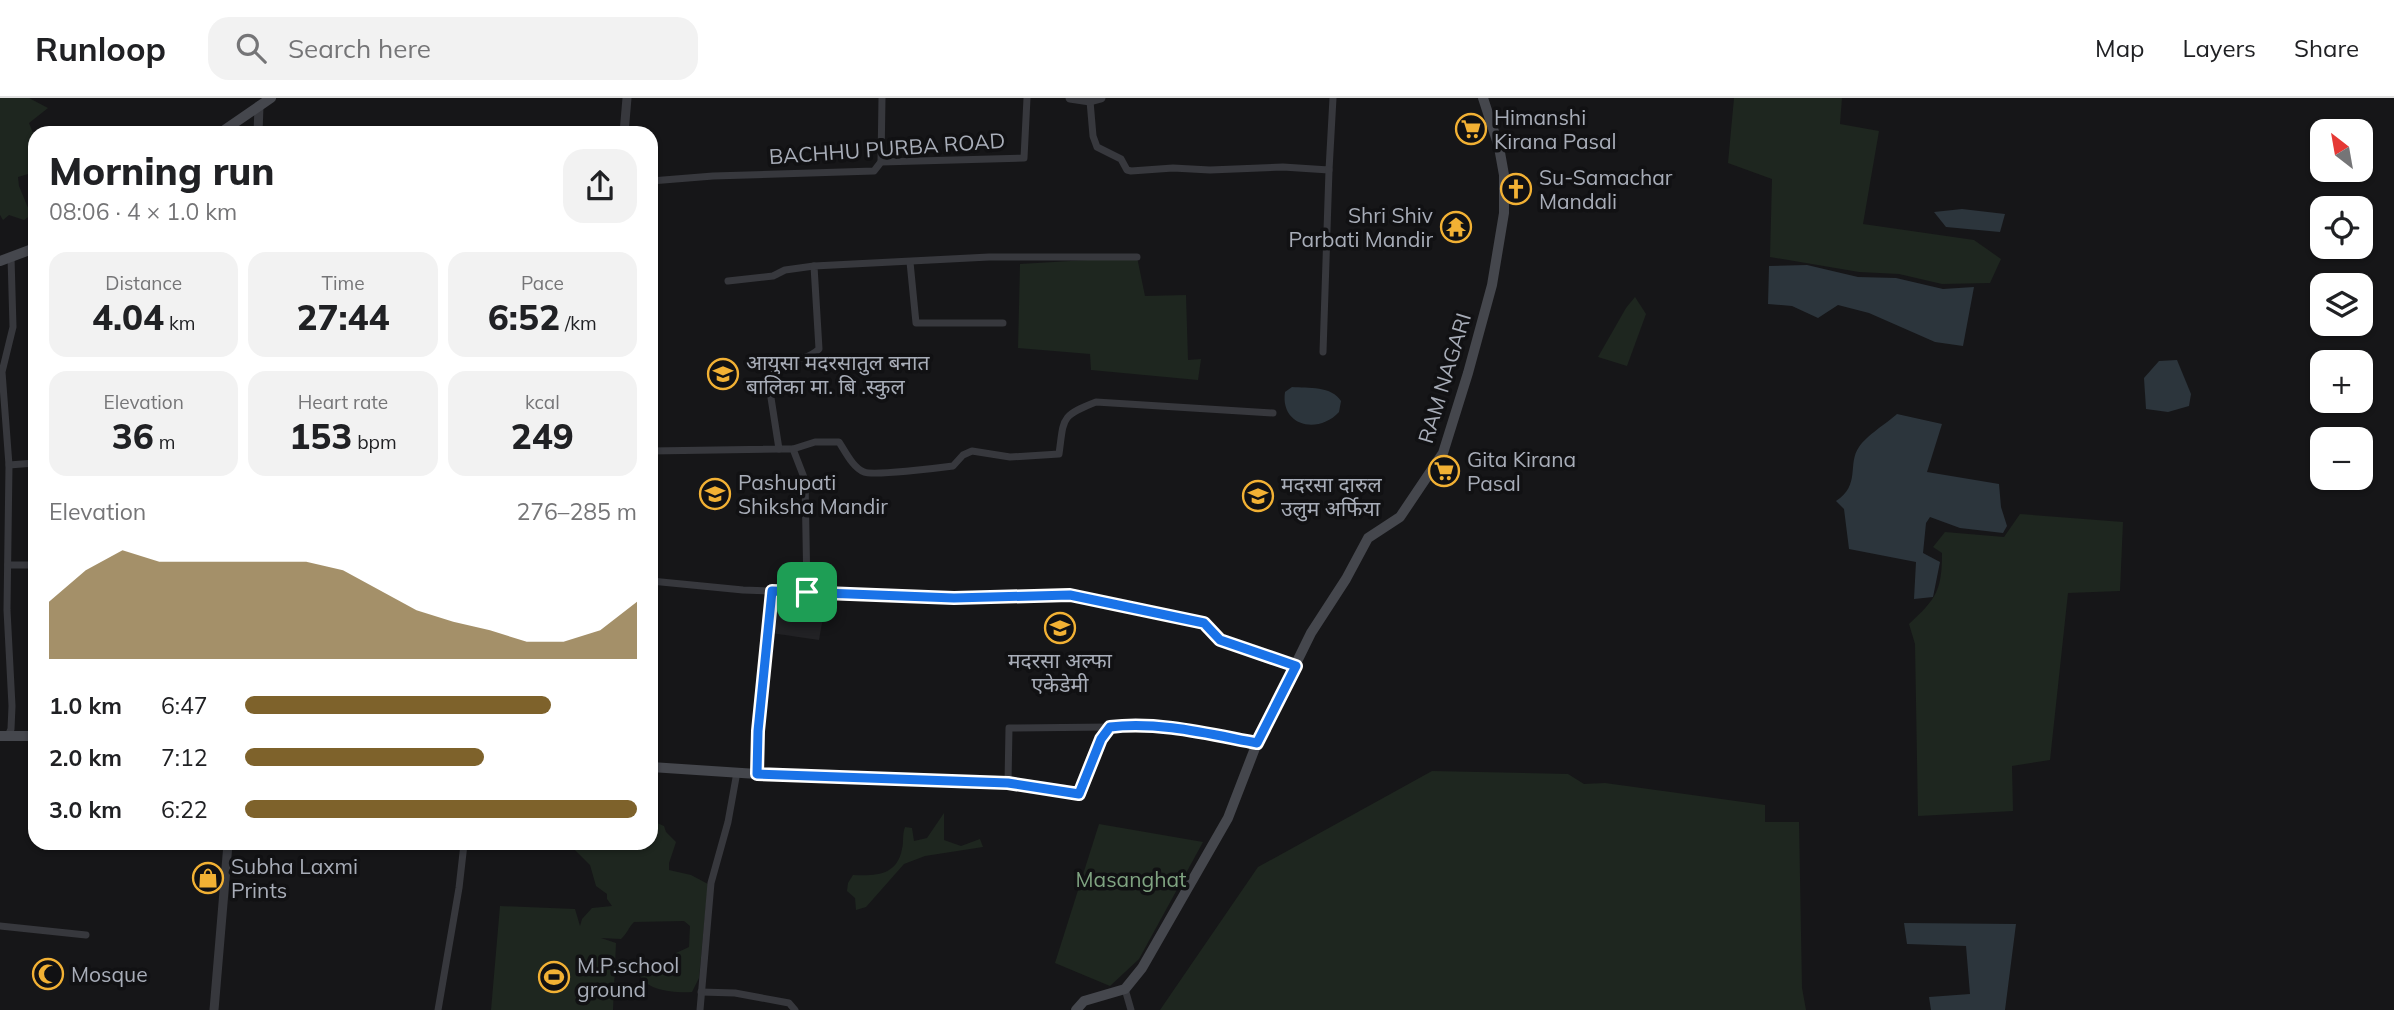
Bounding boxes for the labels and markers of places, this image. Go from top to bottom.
place label: Himanshi Kirana Pasal [1494,104,1617,154]
supermarket icon: Himanshi Kirana Pasal [1454,112,1488,146]
place label: Su-Samachar Mandali [1539,164,1673,214]
church icon: Su-Samachar Mandali [1499,172,1533,206]
place label: Shri Shiv Parbati Mandir [1288,202,1433,252]
temple icon: Shri Shiv Parbati Mandir [1439,210,1473,244]
place label: आयुसा मदरसातुल बनात बालिका मा. बि .स्कुल [746,349,930,400]
school or university icon: आयुसा मदरसातुल बनात बालिका मा. बि .स्कुल [706,357,740,391]
place label: Gita Kirana Pasal [1467,446,1576,496]
supermarket icon: Gita Kirana Pasal [1427,454,1461,488]
place label: Pashupati Shiksha Mandir [738,469,888,519]
place label: मदरसा दारुल उलुम अर्फिया [1281,471,1383,522]
school or university icon: Pashupati Shiksha Mandir [698,477,732,511]
school or university icon: मदरसा दारुल उलुम अर्फिया [1241,479,1275,513]
pin [777,562,837,622]
school or university icon: मदरसा अल्फा एकेडेमी [1043,611,1077,645]
place label: मदरसा अल्फा एकेडेमी [1008,647,1113,697]
place label: Subha Laxmi Prints [231,853,358,903]
shop icon: Subha Laxmi Prints [191,861,225,895]
place label: M.P.school ground [577,952,679,1002]
mosque icon: Mosque [31,957,65,991]
sports icon: M.P.school ground [537,960,571,994]
place label: Mosque [71,961,148,987]

